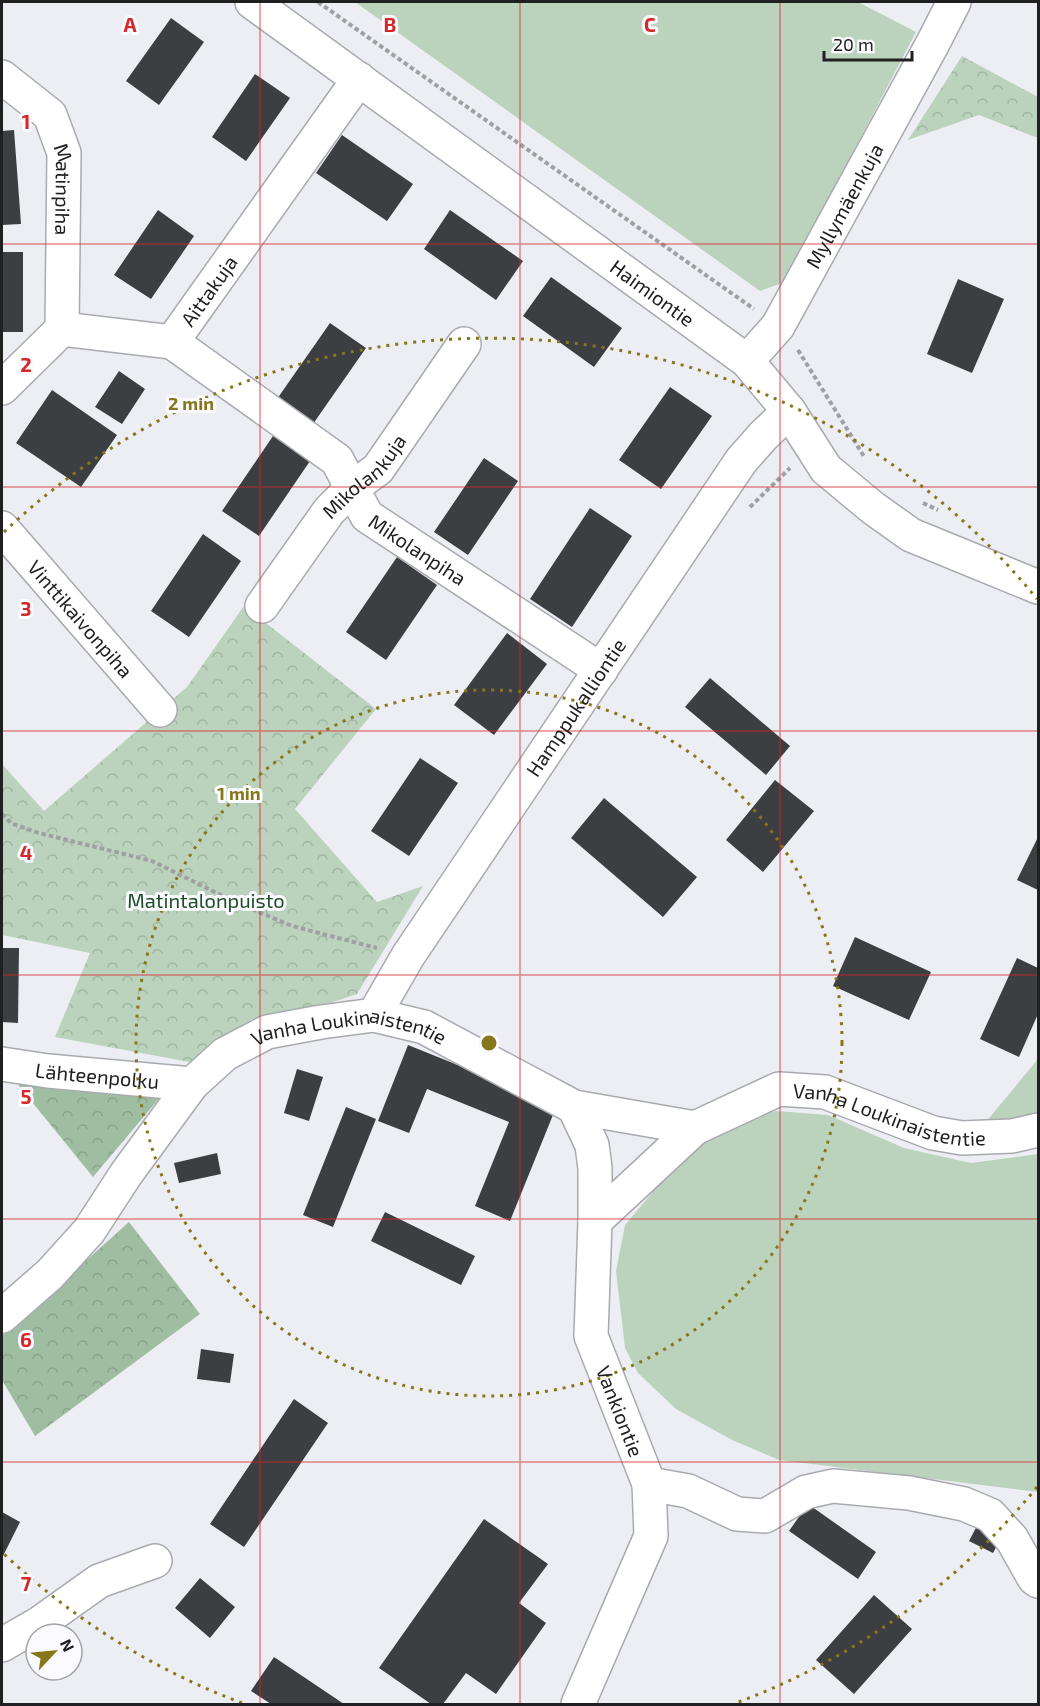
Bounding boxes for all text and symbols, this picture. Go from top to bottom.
text: A [123,12,137,36]
text: B [384,12,396,36]
text: C [644,12,656,36]
scale bar [824,24,912,62]
text: 20 m [833,33,874,55]
text: 1 [22,109,30,133]
street label: Myllymäenkuja [800,139,888,272]
street label: Matinpiha [49,140,78,235]
street label: Aittakuja [175,251,242,331]
street label: Haimiontie [606,254,699,331]
text: 2 [20,352,32,376]
text: 2 min [168,392,214,414]
street label: Mikolankuja [317,429,411,523]
street label: Mikolanpiha [364,509,471,590]
street label: Vinttikaivonpiha [23,555,138,682]
text: 3 [20,596,32,620]
street label: Hamppukalliontie [521,634,630,781]
text: 1 min [217,782,261,804]
text: 4 [20,840,33,864]
park label: Matintalonpuisto [127,888,285,912]
text: Vanha Loukinaistentie [247,1002,451,1050]
street label: Vanha Loukinaistentie [249,1032,449,1056]
centre of rings [479,1033,499,1053]
street label: Lähteenpolku [34,1057,160,1093]
street label: Vanha Loukinaistentie [792,1078,986,1150]
text: 5 [20,1084,32,1108]
text: 6 [20,1327,32,1351]
street label: Vankiontie [592,1362,649,1460]
text: 7 [21,1571,32,1595]
north arrow [24,1622,84,1682]
text: N [57,1636,79,1655]

